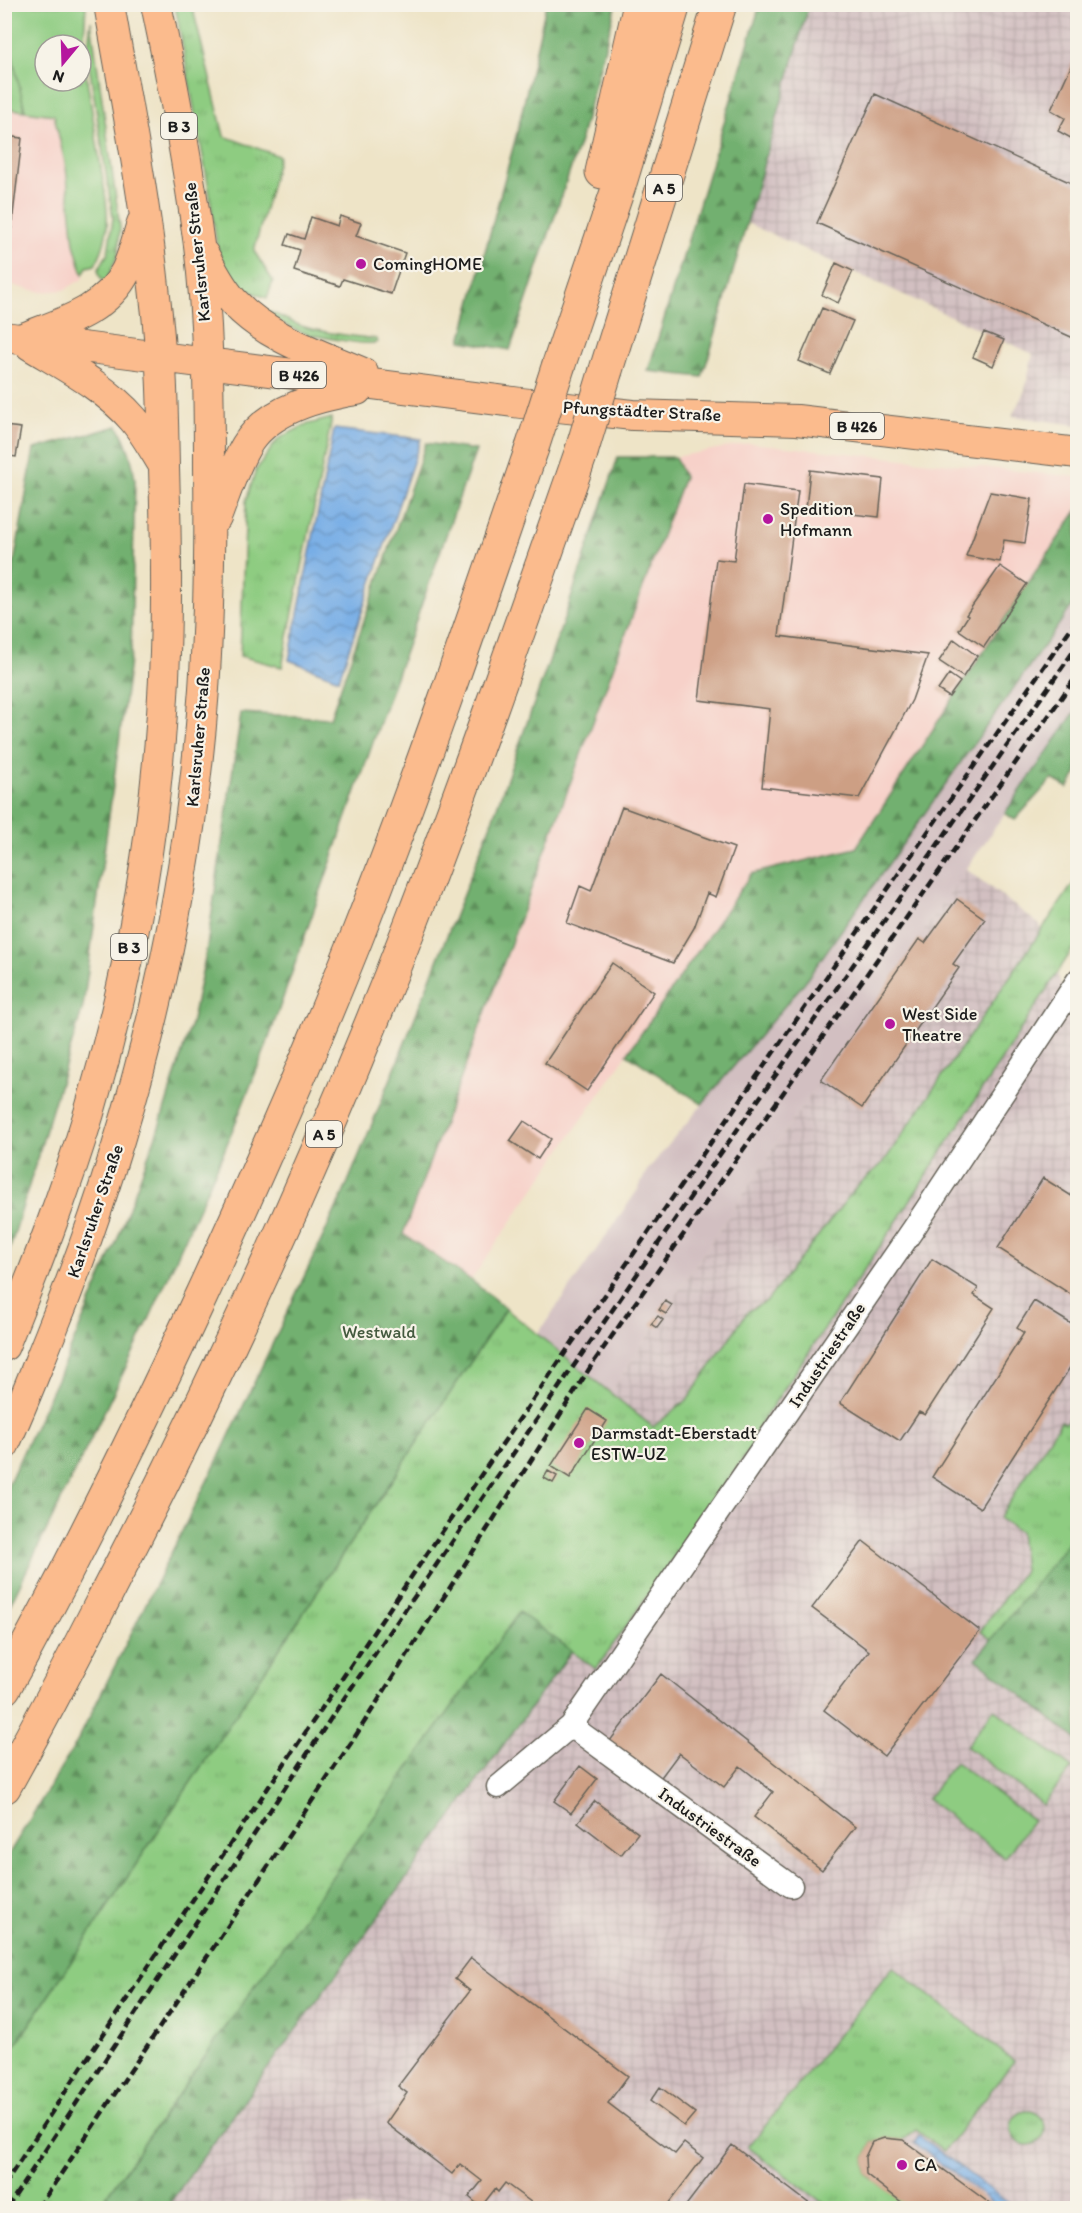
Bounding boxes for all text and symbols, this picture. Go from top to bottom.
north arrow [33,33,93,93]
text: N [50,66,66,87]
road number: B 3 [161,113,197,139]
road number: A 5 [646,175,682,201]
street label: Karlsruher Straße [179,181,215,323]
place label: ComingHOME [373,253,482,275]
marker: ComingHOME [354,257,368,271]
road number: B 426 [272,362,326,388]
street label: Pfungstädter Straße [562,396,722,426]
road number: B 426 [830,413,884,439]
place label: Spedition Hofmann [780,498,853,541]
marker: Spedition Hofmann [761,512,775,526]
street label: Karlsruher Straße [181,666,215,808]
road number: B 3 [111,934,147,960]
place label: West Side Theatre [902,1003,977,1046]
marker: West Side Theatre [883,1017,897,1031]
road number: A 5 [306,1121,342,1147]
street label: Karlsruher Straße [62,1141,128,1281]
street label: Industriestraße [784,1298,870,1412]
park label: Westwald [342,1321,416,1343]
place label: Darmstadt-Eberstadt ESTW-UZ [591,1422,757,1465]
marker: Darmstadt-Eberstadt ESTW-UZ [572,1436,586,1450]
street label: Industriestraße [654,1782,766,1872]
place label: CA [914,2154,938,2176]
marker: CA [895,2158,909,2172]

